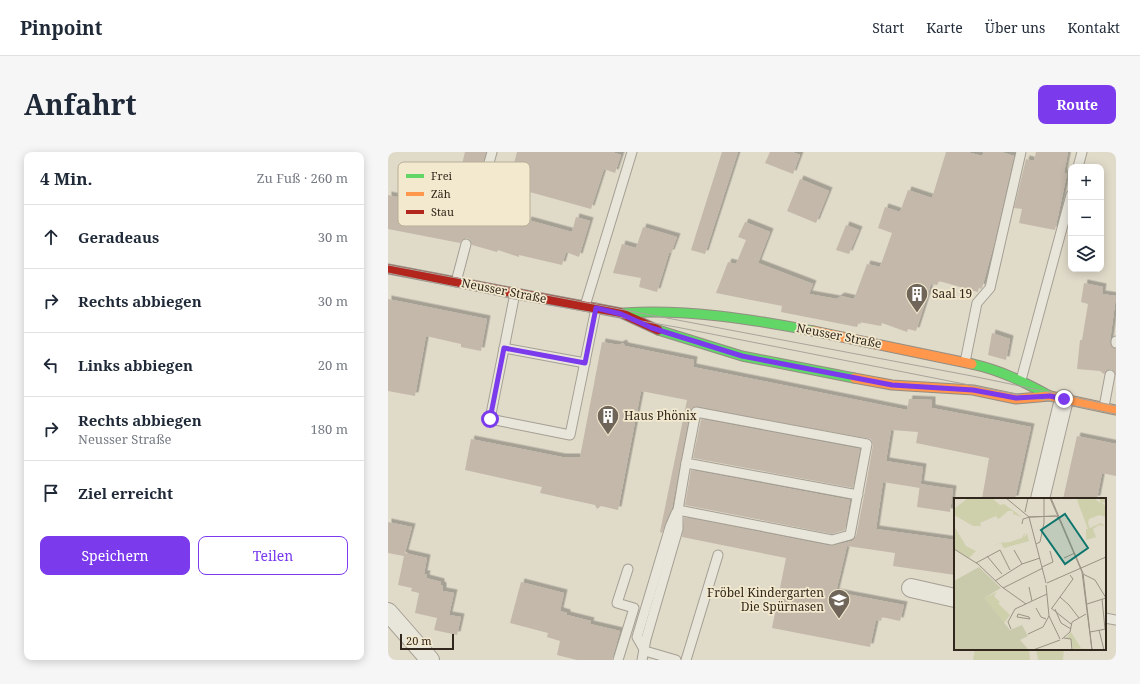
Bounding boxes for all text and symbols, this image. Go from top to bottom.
text: Pinpoint [20,15,102,41]
text: Start [872,18,904,37]
text: Karte [926,18,963,37]
text: Über uns [985,18,1045,37]
text: Kontakt [1067,18,1120,37]
text: Anfahrt [24,85,137,123]
button: Route [1038,85,1116,124]
legend [398,162,530,226]
map controls [1068,164,1104,272]
button: + [1068,164,1104,200]
text: 4 Min. [40,167,93,190]
text: Frei [431,168,453,183]
text: Zu Fuß · 260 m [257,169,348,187]
text: Zäh [431,186,451,201]
button: − [1068,200,1104,236]
text: Stau [431,204,454,219]
icon: ahead [40,226,62,248]
text: Geradeaus [78,227,159,247]
text: 30 m [318,228,348,246]
button: layers [1068,236,1104,272]
street label: Neusser Straße [460,274,548,307]
building icon: Saal 19 [904,281,930,314]
place label: Saal 19 [932,285,972,302]
icon: right [40,290,62,312]
text: Rechts abbiegen [78,291,202,311]
text: 30 m [318,292,348,310]
street label: Neusser Straße [795,319,883,352]
icon: left [40,354,62,376]
text: Links abbiegen [78,355,193,375]
text: 20 m [318,356,348,374]
route end [1055,390,1073,408]
building icon: Haus Phönix [595,403,621,436]
place label: Haus Phönix [624,407,697,424]
text: Rechts abbiegen [78,410,202,430]
route start [481,410,499,428]
icon: right [40,418,62,440]
text: 180 m [311,420,348,438]
text: Neusser Straße [78,430,172,448]
icon: arrive [40,482,62,504]
text: Ziel erreicht [78,483,173,503]
inset map [954,498,1106,650]
button: Speichern [40,536,190,575]
button: Teilen [198,536,348,575]
place label: Fröbel Kindergarten Die Spürnasen [707,584,824,615]
school or university icon: Fröbel Kindergarten Die Spürnasen [826,587,852,620]
scale bar [400,632,454,651]
text: 20 m [406,633,432,648]

